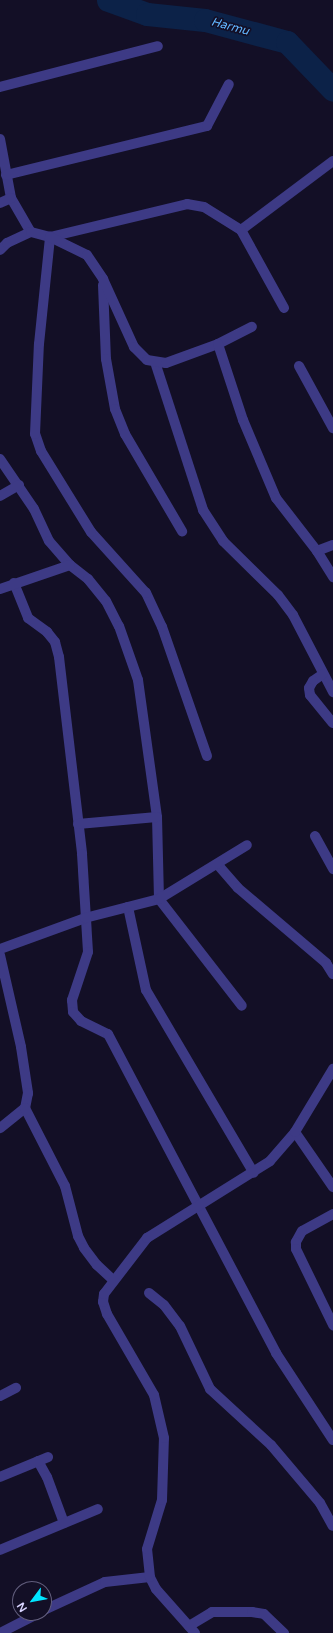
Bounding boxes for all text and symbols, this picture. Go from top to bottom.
water label: Harmu [209,15,251,39]
north arrow [12,1581,52,1621]
text: N [14,1600,30,1614]

